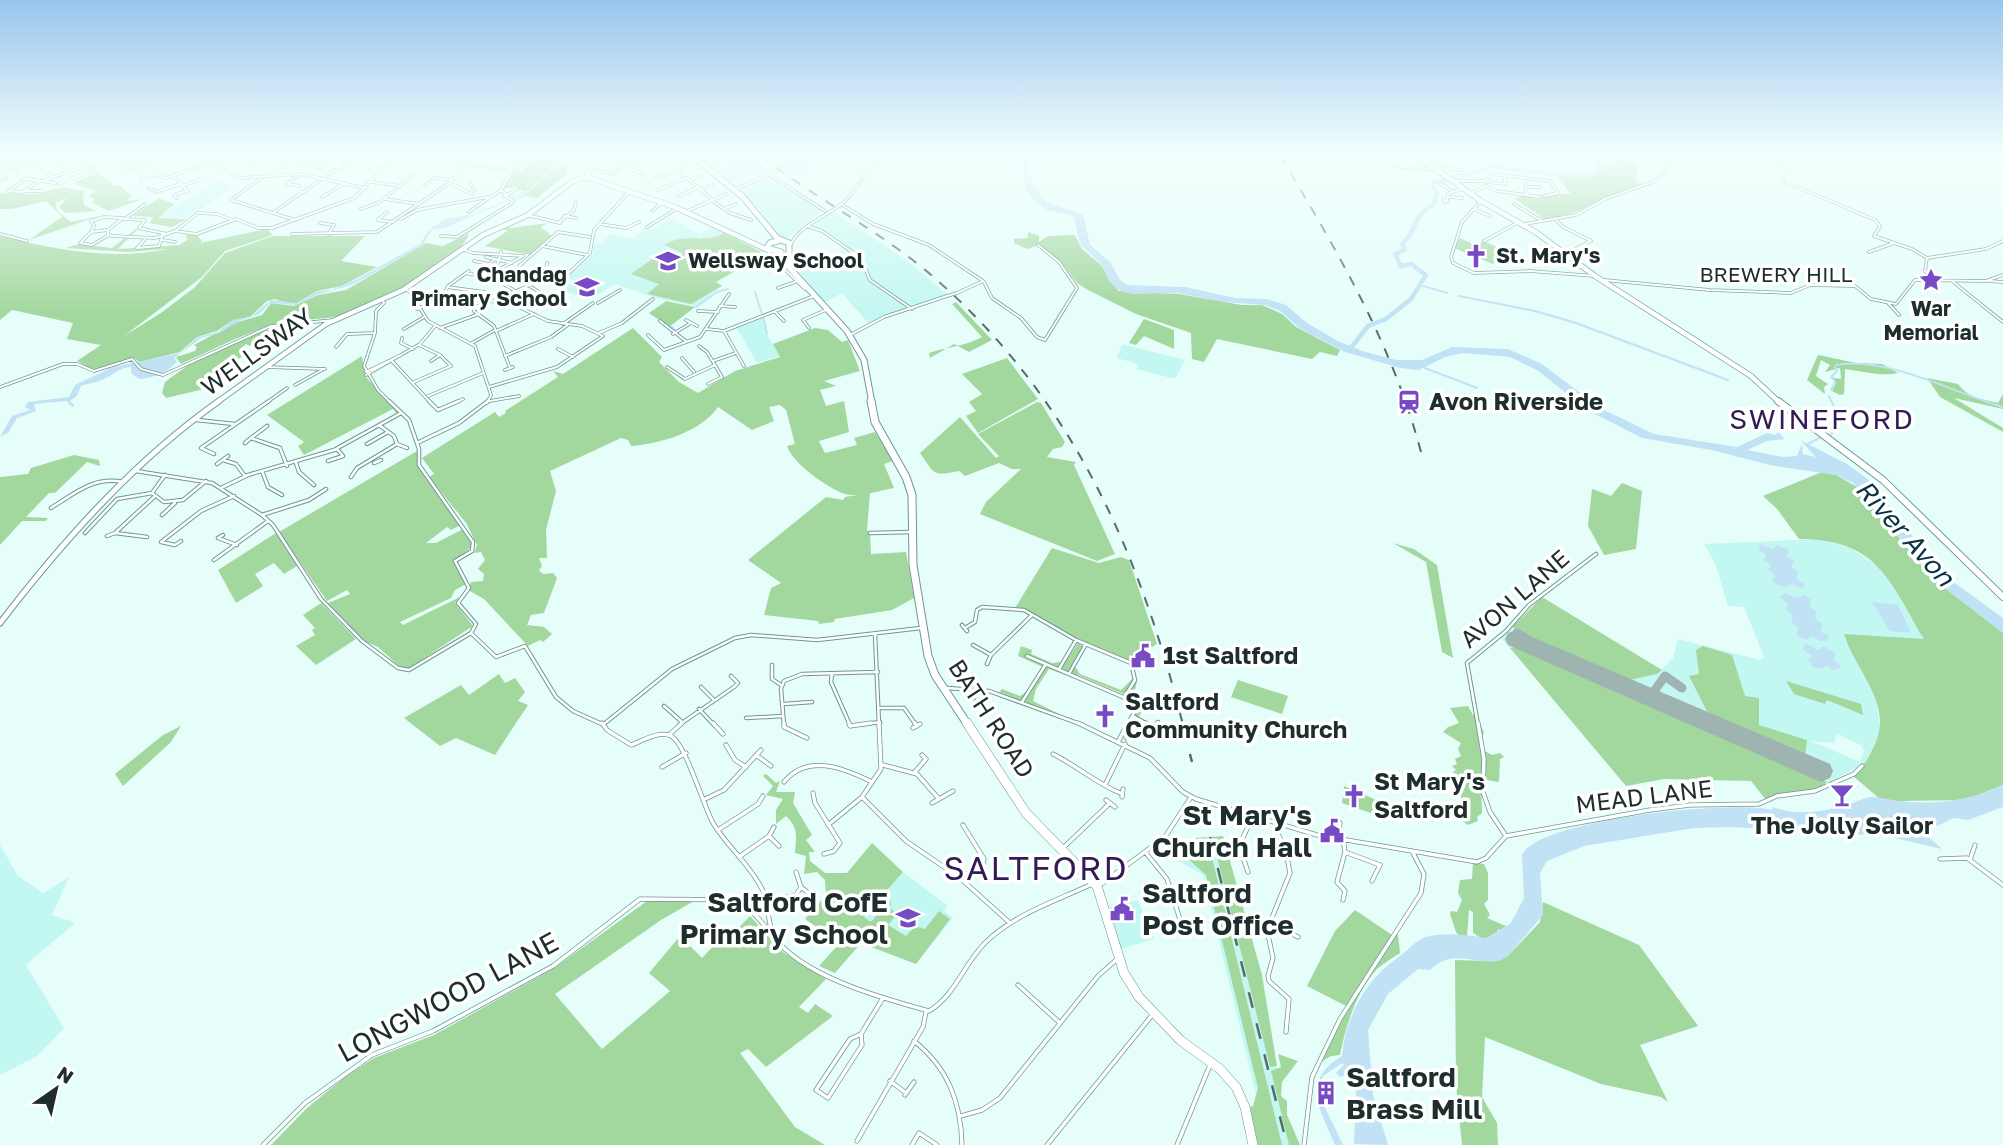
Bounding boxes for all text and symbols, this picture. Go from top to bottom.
church icon: St. Mary's [1462,242,1490,270]
place label: St. Mary's [1496,242,1601,268]
school or university icon: Wellsway School [654,247,682,275]
place label: Wellsway School [688,247,864,273]
place label: Chandag Primary School [411,261,567,311]
street label: BREWERY HILL [1700,261,1853,287]
place icon: War Memorial [1917,266,1945,294]
school or university icon: Chandag Primary School [573,273,601,301]
place label: War Memorial [1883,295,1979,345]
street label: WELLSWAY [195,300,318,401]
place label: Avon Riverside [1429,386,1603,415]
station icon: Avon Riverside [1395,388,1423,416]
district label: SWINEFORD [1729,402,1915,435]
water label: River Avon [1850,473,1962,593]
street label: AVON LANE [1454,543,1574,653]
place label: 1st Saltford [1163,640,1298,669]
public building icon: 1st Saltford [1129,642,1157,670]
street label: BATH ROAD [943,654,1041,783]
place label: Saltford Community Church [1125,686,1347,743]
church icon: Saltford Community Church [1091,702,1119,730]
place label: St Mary's Saltford [1374,766,1485,823]
street label: MEAD LANE [1574,773,1714,818]
bar icon: The Jolly Sailor [1828,781,1856,809]
church icon: St Mary's Saltford [1340,782,1368,810]
place label: St Mary's Church Hall [1152,798,1312,863]
place label: The Jolly Sailor [1751,810,1933,839]
public building icon: St Mary's Church Hall [1318,817,1346,845]
district label: SALTFORD [944,848,1128,887]
place label: Saltford Post Office [1142,876,1294,941]
place label: Saltford CofE Primary School [680,885,888,950]
public building icon: Saltford Post Office [1108,895,1136,923]
school or university icon: Saltford CofE Primary School [894,904,922,932]
street label: LONGWOOD LANE [332,925,564,1069]
north arrow [21,1054,91,1124]
place label: Saltford Brass Mill [1346,1060,1482,1125]
text: N [53,1061,78,1088]
building icon: Saltford Brass Mill [1312,1079,1340,1107]

